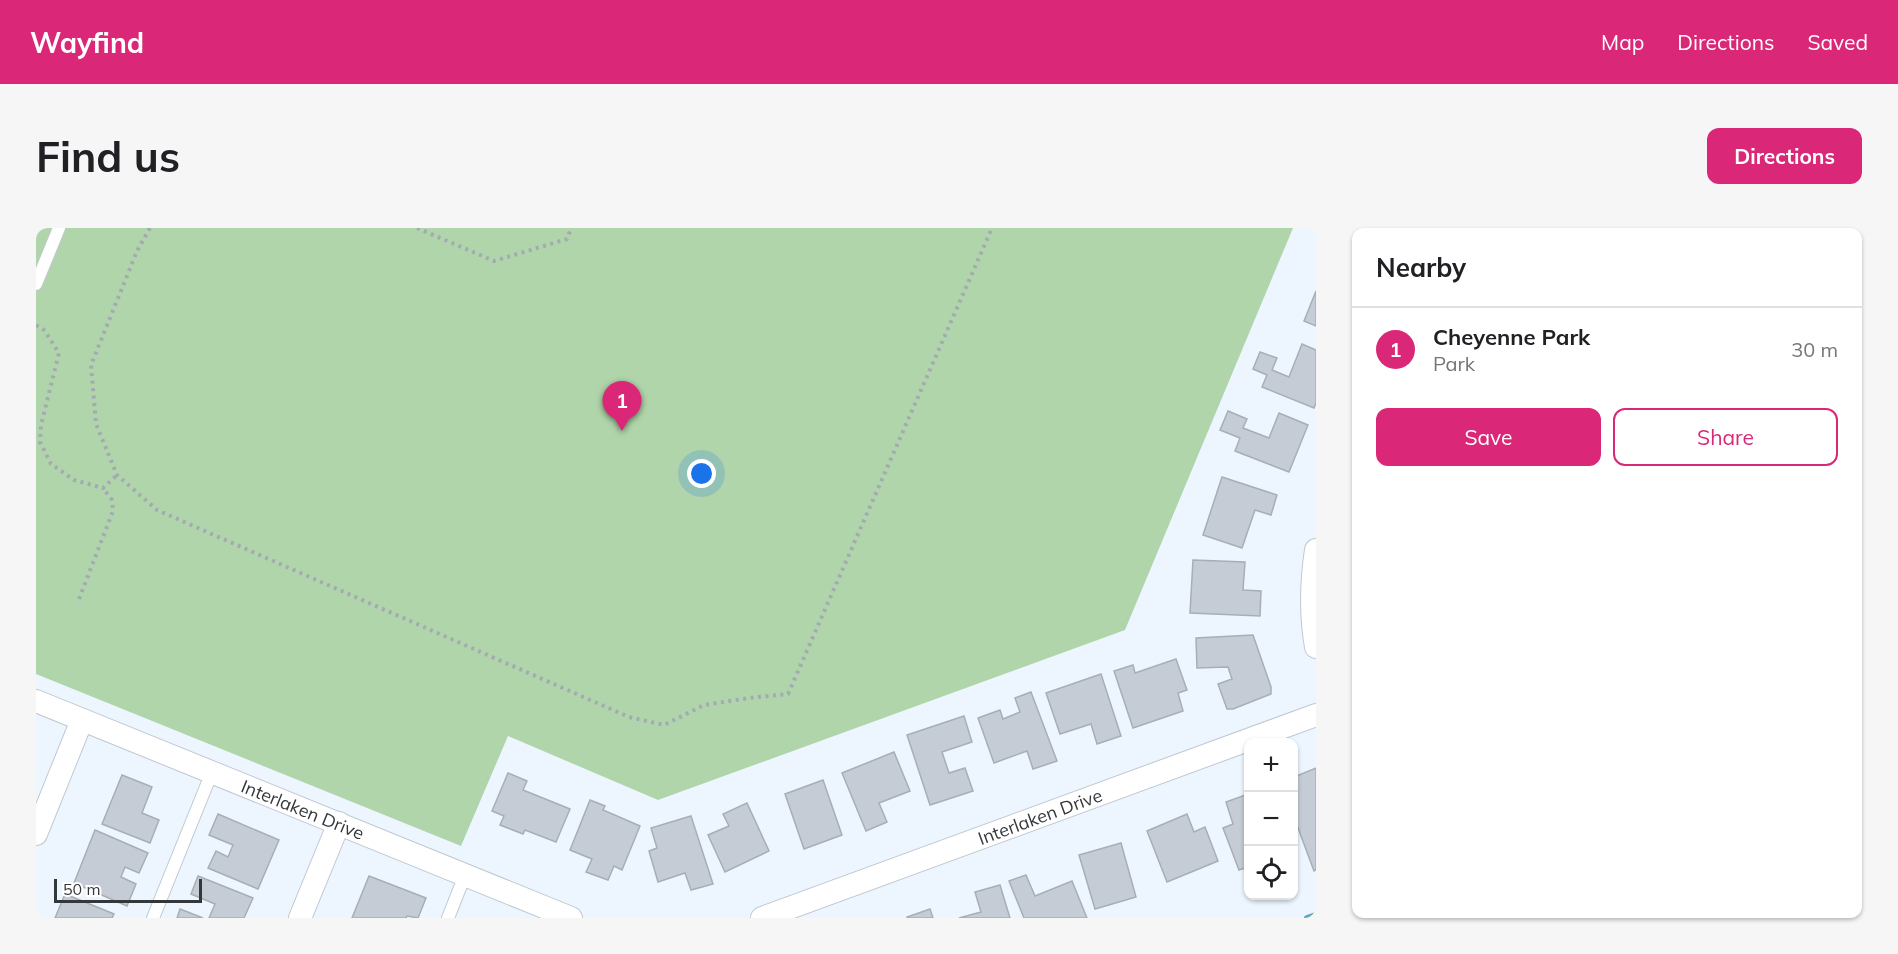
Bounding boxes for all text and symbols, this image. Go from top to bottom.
text: Wayfind [30,25,144,60]
text: Map [1601,29,1644,55]
text: Directions [1677,29,1774,55]
text: Saved [1807,29,1868,55]
button: Directions [1707,128,1862,184]
text: Find us [36,130,180,183]
text: Nearby [1376,251,1466,284]
text: Cheyenne Park [1433,323,1590,351]
text: 1 [1390,337,1402,362]
text: 30 m [1791,337,1838,362]
text: Park [1433,351,1475,376]
pin: 1 [602,382,642,431]
button: Save [1376,408,1601,466]
button: Share [1613,408,1838,466]
your location [687,459,716,488]
map controls [1244,738,1298,900]
button: + [1244,738,1298,792]
street label: Interlaken Drive [238,774,368,844]
street label: Interlaken Drive [975,783,1105,849]
button: − [1244,792,1298,846]
button: locate [1244,846,1298,900]
scale bar [54,876,202,904]
text: 50 m [63,879,100,899]

